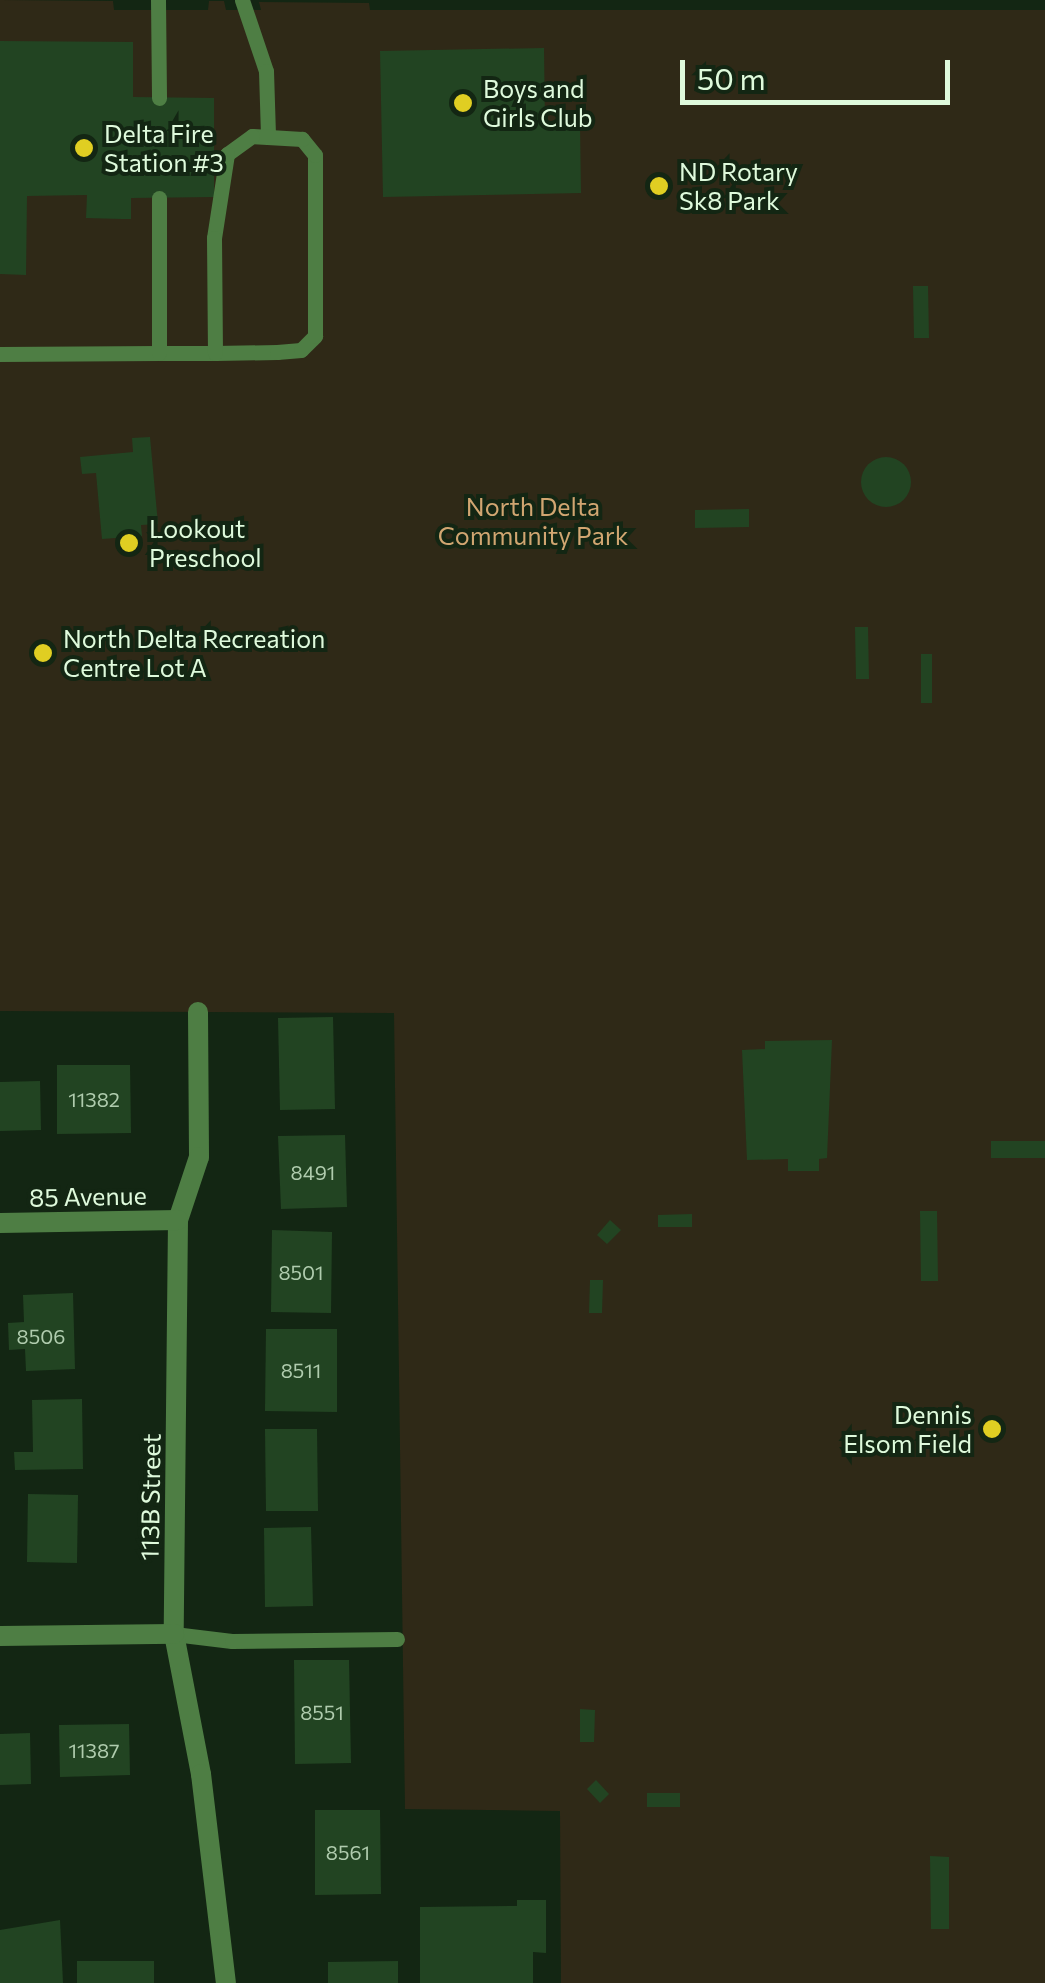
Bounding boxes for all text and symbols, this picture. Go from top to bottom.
scale bar [685,40,955,102]
text: 50 m [697,59,766,96]
place label: Boys and Girls Club [483,74,592,133]
marker: Boys and Girls Club [452,92,474,114]
place label: Delta Fire Station #3 [104,119,224,178]
marker: Delta Fire Station #3 [73,137,95,159]
place label: ND Rotary Sk8 Park [679,157,798,216]
marker: ND Rotary Sk8 Park [648,175,670,197]
park label: North Delta Community Park [438,492,628,551]
place label: Lookout Preschool [149,514,262,573]
marker: Lookout Preschool [118,532,140,554]
place label: North Delta Recreation Centre Lot A [63,624,325,683]
marker: North Delta Recreation Centre Lot A [32,642,54,664]
house number: 11382 [68,1087,120,1111]
house number: 8491 [291,1160,335,1184]
street label: 85 Avenue [29,1180,147,1212]
house number: 8501 [278,1260,324,1284]
house number: 8506 [17,1324,65,1348]
house number: 8511 [281,1358,321,1382]
place label: Dennis Elsom Field [843,1400,972,1459]
marker: Dennis Elsom Field [981,1418,1003,1440]
street label: 113B Street [134,1433,166,1561]
house number: 8551 [300,1700,344,1724]
house number: 11387 [68,1738,120,1762]
house number: 8561 [326,1840,370,1864]

